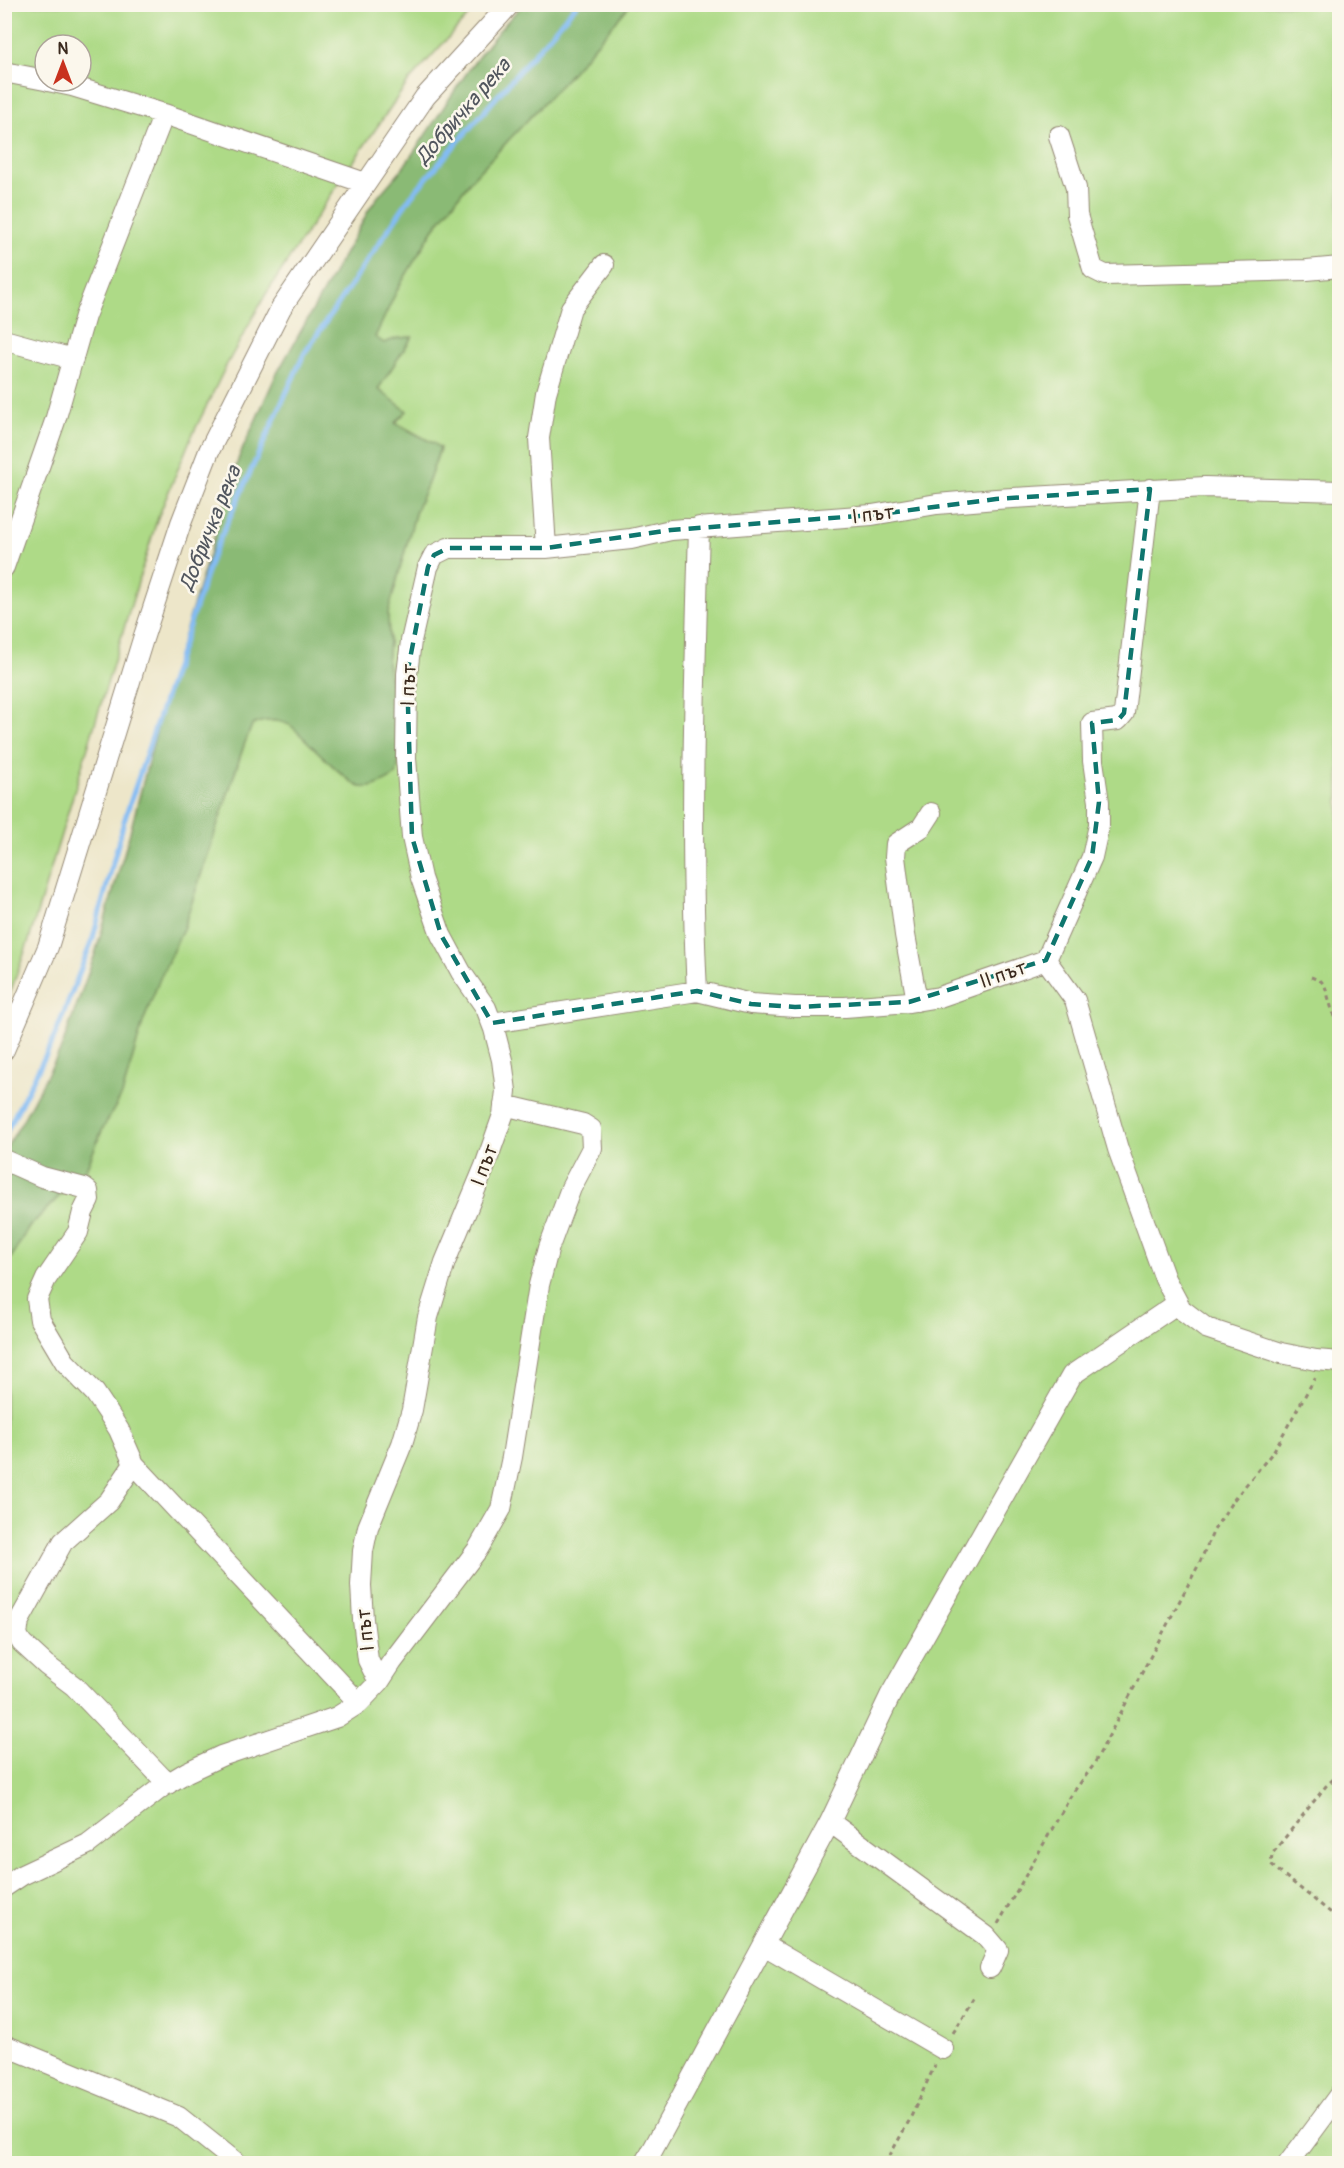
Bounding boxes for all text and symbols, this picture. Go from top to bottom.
north arrow [33,33,93,93]
text: N [58,39,69,59]
water label: Добричка река [409,52,518,171]
water label: Добричка река [173,461,248,595]
street label: І път [850,499,896,529]
street label: І път [395,663,422,707]
street label: ІІ път [976,955,1030,994]
street label: І път [465,1141,504,1190]
street label: І път [351,1607,380,1652]

